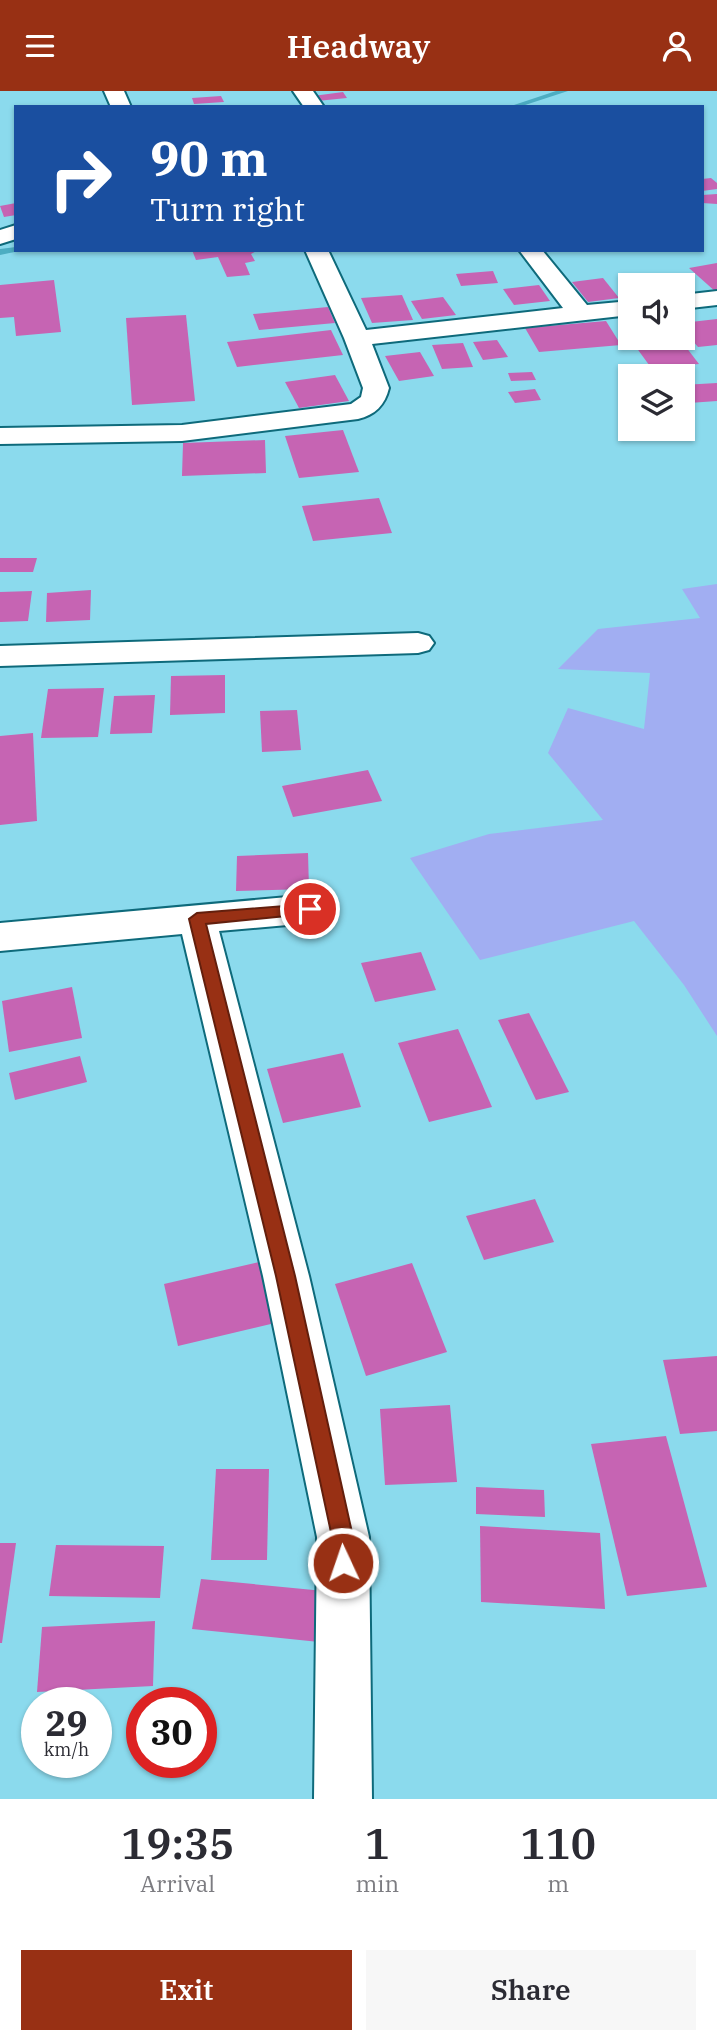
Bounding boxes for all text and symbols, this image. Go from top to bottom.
text: Headway [287,25,430,67]
icon: menu [21,27,59,65]
icon: person [658,27,696,65]
text: 90 m [150,126,268,189]
icon: right [35,133,126,224]
text: Turn right [150,188,305,230]
map controls [618,273,695,441]
button: sound [618,273,695,350]
button: layers [618,364,695,441]
pin [280,879,340,939]
icon: arrive [291,890,329,928]
position arrow [306,1526,380,1600]
speed limit sign: 30 [126,1687,217,1778]
text: 29 [45,1700,88,1746]
text: km/h [44,1738,89,1761]
text: 19:35 [121,1816,234,1871]
text: 1 [365,1816,390,1871]
text: 110 [520,1816,596,1871]
text: Arrival [140,1868,215,1898]
text: min [355,1868,399,1898]
text: m [547,1868,569,1898]
button: Exit [21,1950,352,2030]
button: Share [366,1950,696,2030]

